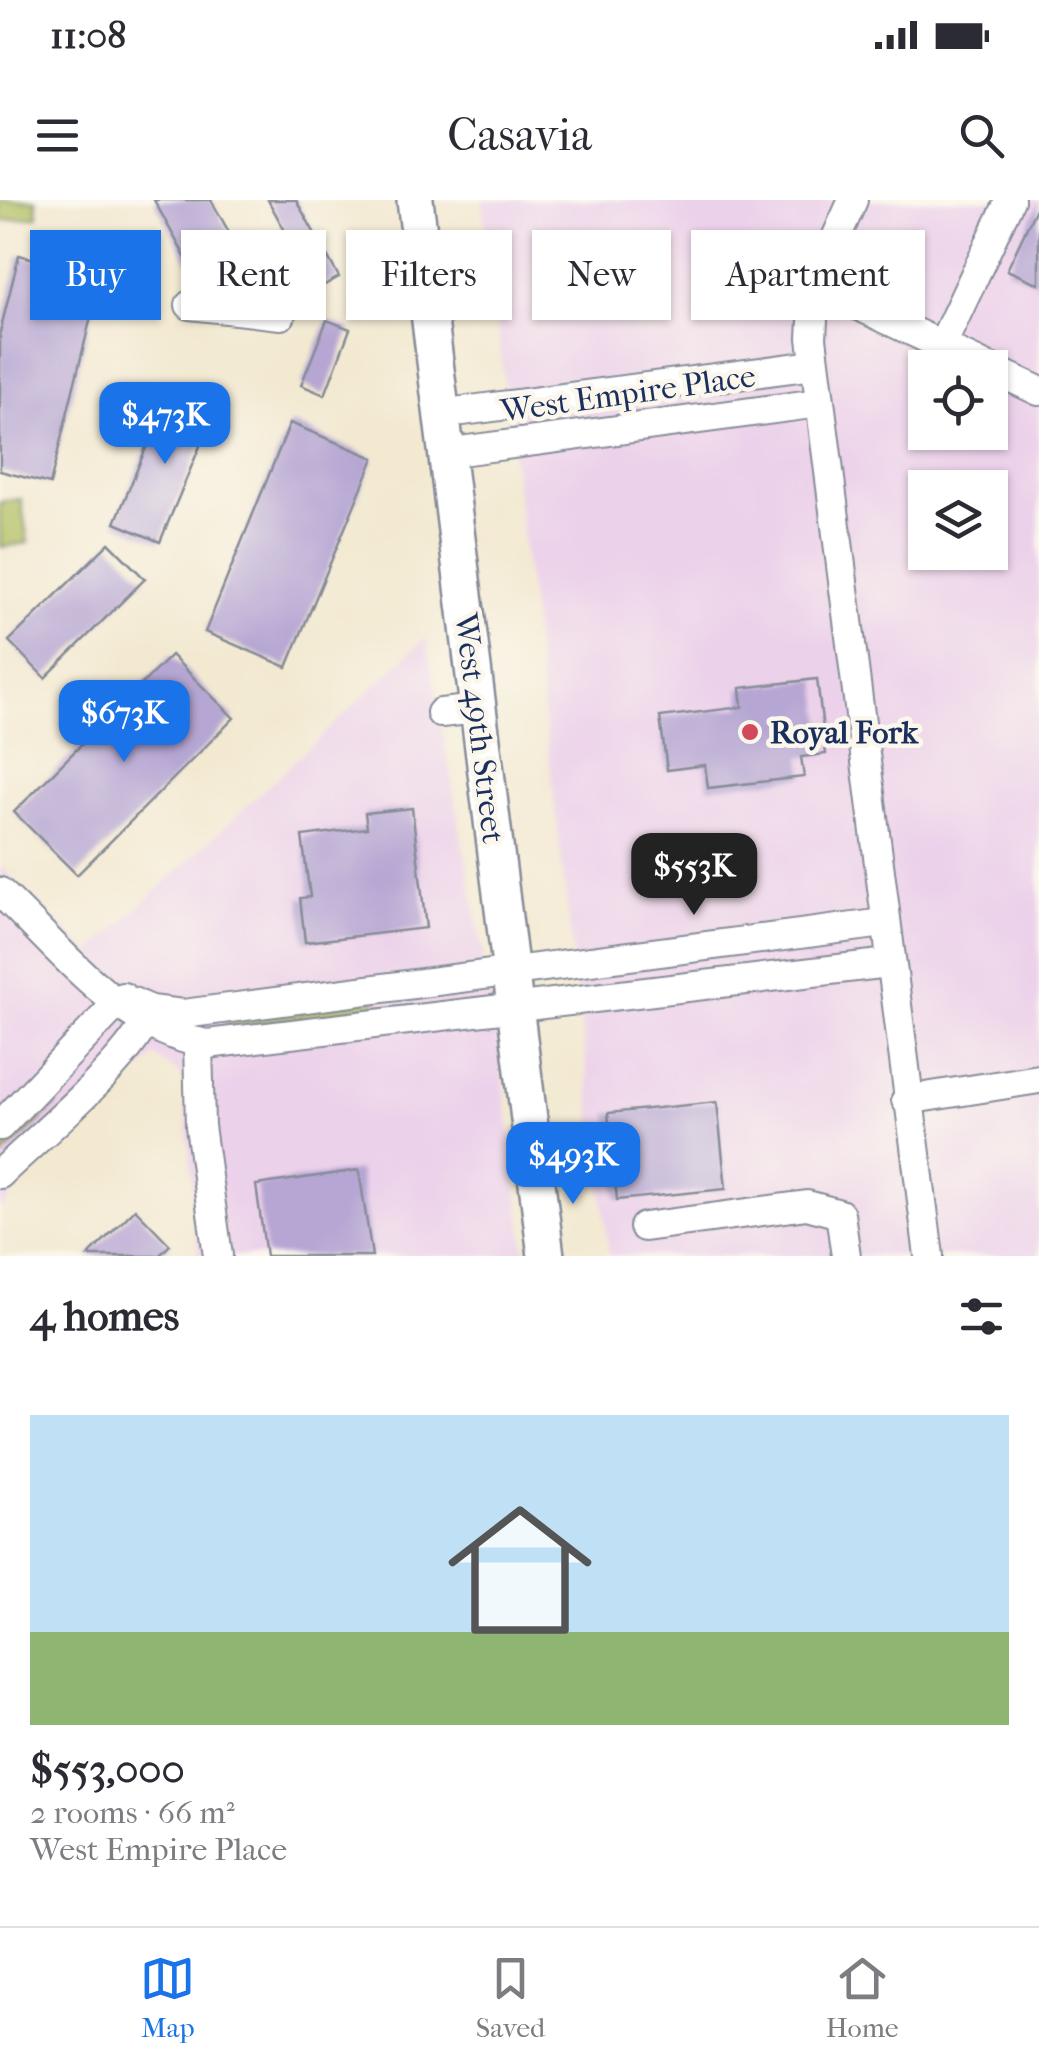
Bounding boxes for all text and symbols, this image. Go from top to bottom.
text: 11:08 [50,13,126,58]
icon: menu [30,108,85,163]
icon: search [954,108,1009,163]
text: Casavia [447,109,592,162]
chip: Buy [30,230,161,320]
chip: Rent [181,230,326,320]
chip: Filters [346,230,512,320]
chip: New [532,230,671,320]
chip: Apartment [691,230,925,320]
map controls [908,350,1008,570]
button: locate [908,350,1008,450]
street label: West Empire Place [497,357,758,430]
pin: $473K [95,382,235,467]
text: $473K [121,396,209,433]
button: layers [908,470,1008,570]
street label: West 49th Street [447,610,512,846]
pin: $673K [54,680,194,765]
text: $673K [81,694,167,731]
place label: Royal Fork [770,714,920,751]
marker: Royal Fork [739,721,761,743]
pin: $553K [624,833,764,918]
text: $553K [653,847,735,884]
pin: $493K [503,1122,643,1207]
text: $493K [528,1136,618,1173]
icon: filters [954,1289,1009,1344]
text: 4 homes [30,1292,179,1341]
icon: home [430,1480,610,1660]
text: $553,000 [30,1745,185,1794]
text: 2 rooms · 66 m² [30,1794,235,1831]
text: West Empire Place [30,1831,287,1868]
tab: Map [140,1951,195,2044]
tab: Saved [476,1951,545,2044]
tab: Home [826,1951,899,2044]

